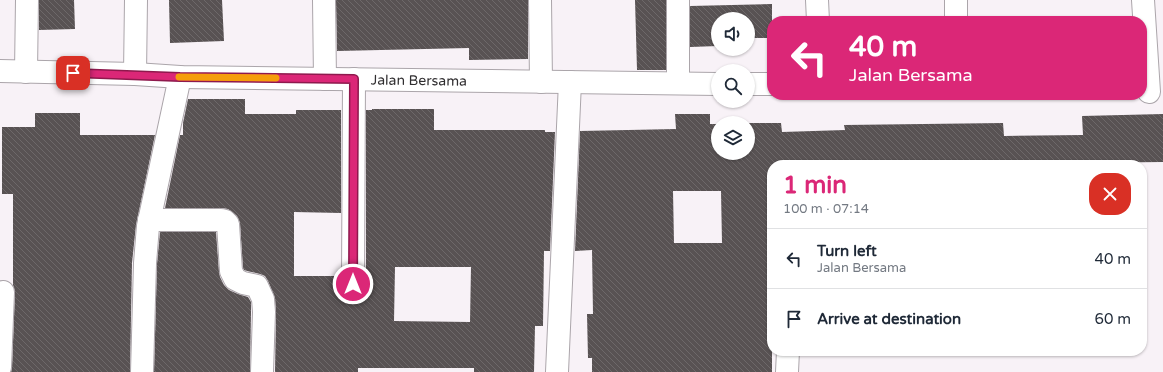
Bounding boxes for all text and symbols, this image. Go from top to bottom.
map controls [711,12,755,160]
button: sound [711,12,755,56]
text: 40 m [849,30,917,64]
icon: left [783,32,835,84]
pin [56,56,90,90]
icon: arrive [62,62,84,84]
button: search [711,64,755,108]
text: Jalan Bersama [849,64,973,86]
street label: Jalan Bersama [371,71,467,90]
button: layers [711,116,755,160]
text: 1 min [783,171,847,200]
button: close [1089,173,1131,215]
text: 100 m · 07:14 [783,201,869,217]
text: Turn left [817,242,877,260]
icon: left [783,248,805,270]
text: 40 m [1094,250,1131,268]
text: Jalan Bersama [817,260,906,276]
position arrow [332,263,374,305]
icon: arrive [783,308,805,330]
text: Arrive at destination [817,310,961,328]
text: 60 m [1094,310,1131,328]

